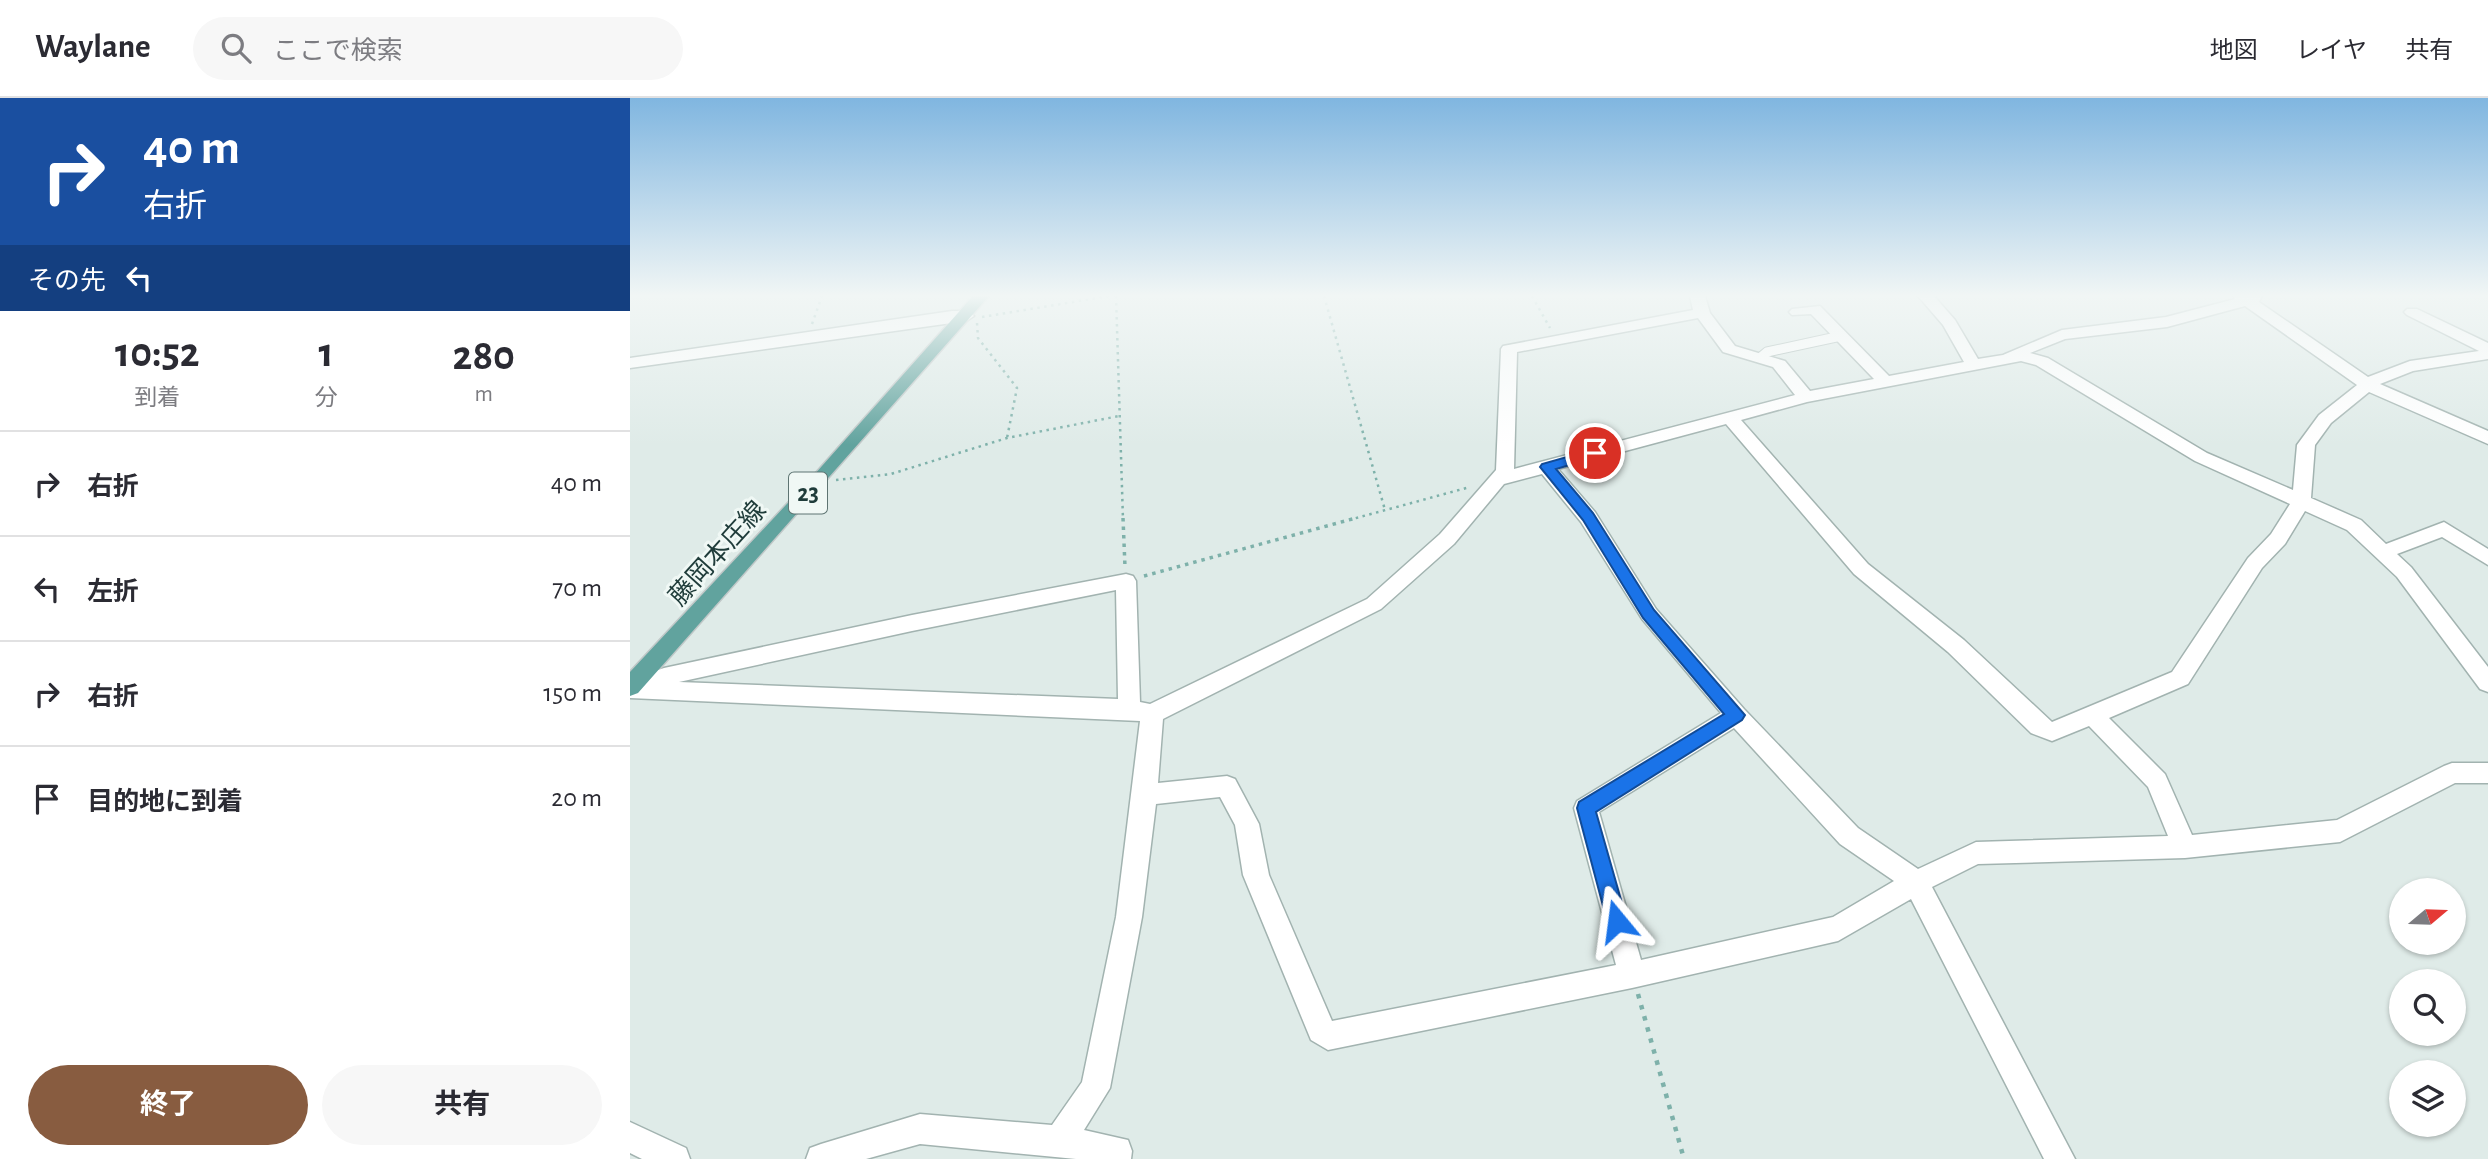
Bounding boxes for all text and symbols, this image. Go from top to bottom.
search box [193,17,683,80]
icon: search [217,29,255,67]
text: Waylane [35,31,151,64]
text: ここで検索 [273,38,403,64]
text: 地図 [2210,39,2258,63]
text: レイヤ [2296,39,2367,63]
text: 共有 [2405,39,2453,63]
text: 40 m [143,124,240,173]
icon: right [28,126,119,217]
text: 右折 [143,190,207,222]
icon: left [120,259,158,297]
text: その先 [28,268,106,294]
text: 10:52 [115,332,200,374]
text: 1 [319,332,334,374]
text: 280 [453,335,515,377]
text: m [475,383,493,406]
text: 到着 [134,387,180,410]
text: 分 [315,387,338,410]
pin [1565,423,1625,483]
icon: arrive [1576,434,1614,472]
icon: right [28,465,66,503]
text: 40 m [551,470,602,496]
road number: 23 [789,472,827,514]
text: 右折 [87,474,139,500]
street label: 藤岡本庄線 [664,496,771,611]
icon: left [28,570,66,608]
text: 70 m [552,575,602,601]
text: 左折 [87,579,139,605]
icon: right [28,675,66,713]
text: 150 m [543,680,602,706]
text: 右折 [87,684,139,710]
icon: arrive [28,780,66,818]
text: 20 m [551,785,602,811]
text: 目的地に到着 [87,789,243,815]
north arrow [2389,878,2466,956]
map controls [2389,878,2466,1137]
position arrow [1580,884,1654,958]
button: search [2389,969,2466,1046]
button: layers [2389,1060,2466,1137]
button: 終了 [28,1065,308,1145]
button: 共有 [322,1065,602,1145]

